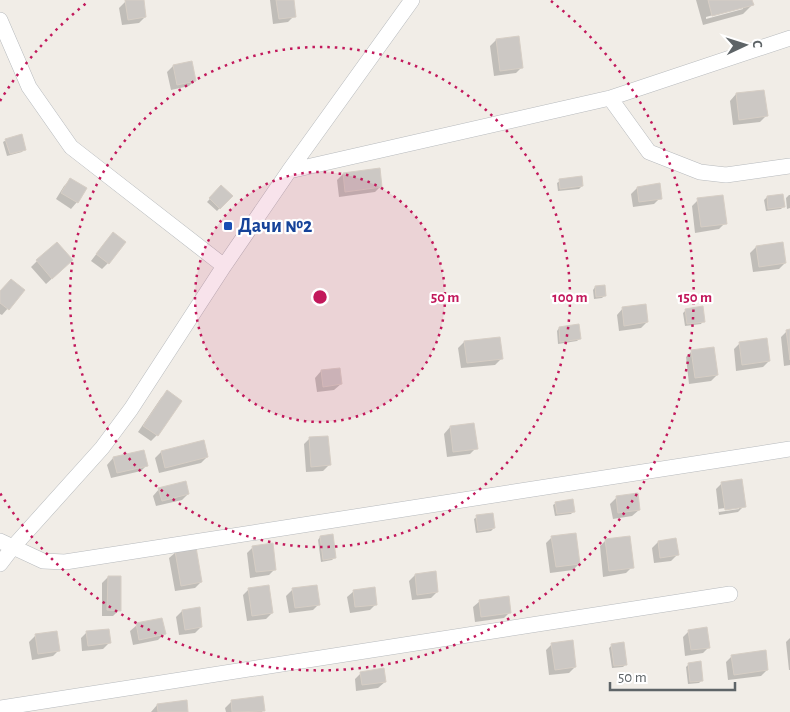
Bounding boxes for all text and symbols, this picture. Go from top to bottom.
north arrow [720,20,770,70]
text: С [750,40,764,49]
place label: Дачи №2 [238,216,313,236]
marker: Дачи №2 [222,220,234,232]
centre of rings [311,288,329,306]
text: 50 m [431,290,459,305]
text: 100 m [552,290,588,305]
text: 150 m [678,290,712,305]
scale bar [610,660,735,692]
text: 50 m [618,670,647,685]

